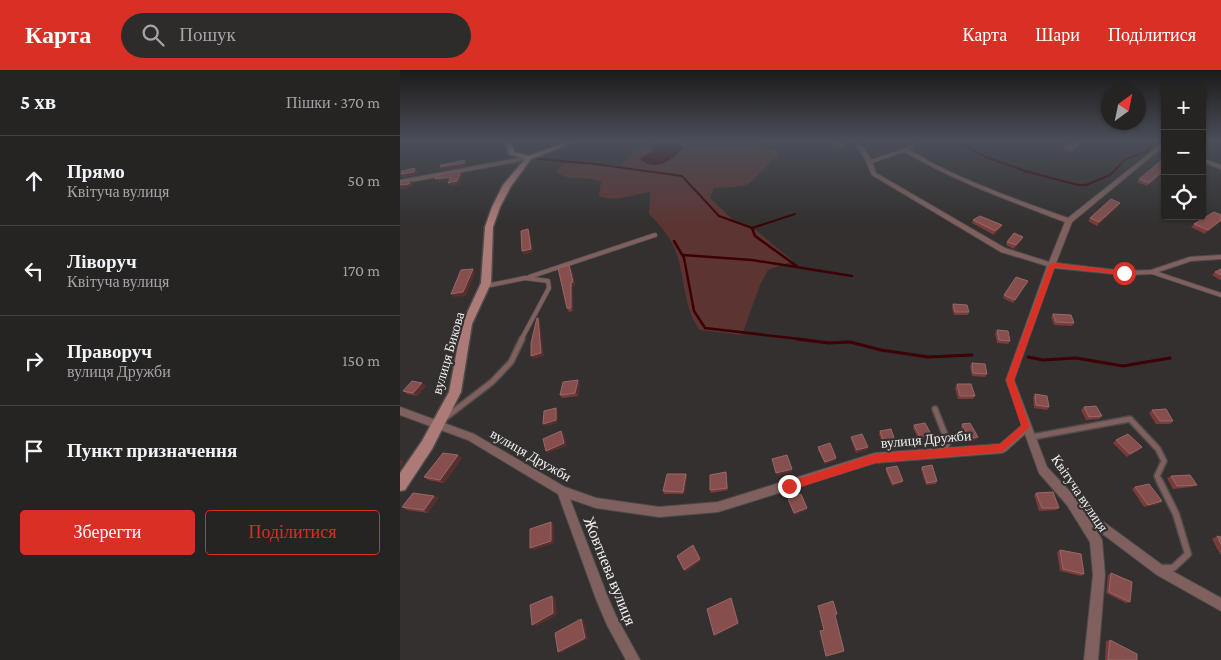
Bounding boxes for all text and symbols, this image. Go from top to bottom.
search box [121,13,471,58]
text: Карта [25,21,91,48]
icon: search [139,21,167,49]
text: Пошук [179,24,236,45]
text: Карта [963,25,1007,45]
text: Шари [1035,25,1080,45]
text: Поділитися [1108,25,1196,45]
north arrow [1101,85,1146,130]
map controls [1161,85,1206,220]
button: + [1161,85,1206,130]
text: 5 хв [20,90,56,114]
text: Пішки · 370 m [286,94,380,111]
button: − [1161,130,1206,175]
text: Прямо [67,161,125,182]
icon: ahead [20,167,48,195]
text: 50 m [348,172,380,189]
button: locate [1161,175,1206,220]
text: Квітуча вулиця [67,183,169,200]
text: Ліворуч [67,251,137,272]
icon: left [20,257,48,285]
text: 170 m [343,262,380,279]
route start [1113,262,1136,285]
text: Квітуча вулиця [67,273,169,290]
street label: вулиця Бикова [429,309,468,396]
text: Праворуч [67,341,152,362]
icon: right [20,347,48,375]
text: 150 m [342,352,380,369]
text: вулиця Дружби [67,363,171,380]
street label: вулиця Дружби [488,425,575,485]
street label: вулиця Дружби [880,427,972,451]
icon: arrive [20,437,48,465]
text: Пункт призначення [67,440,237,461]
street label: Квітуча вулиця [1048,451,1112,535]
route end [778,475,801,498]
button: Зберегти [20,510,195,555]
button: Поділитися [205,510,380,555]
street label: Жовтнева вулиця [580,514,640,629]

